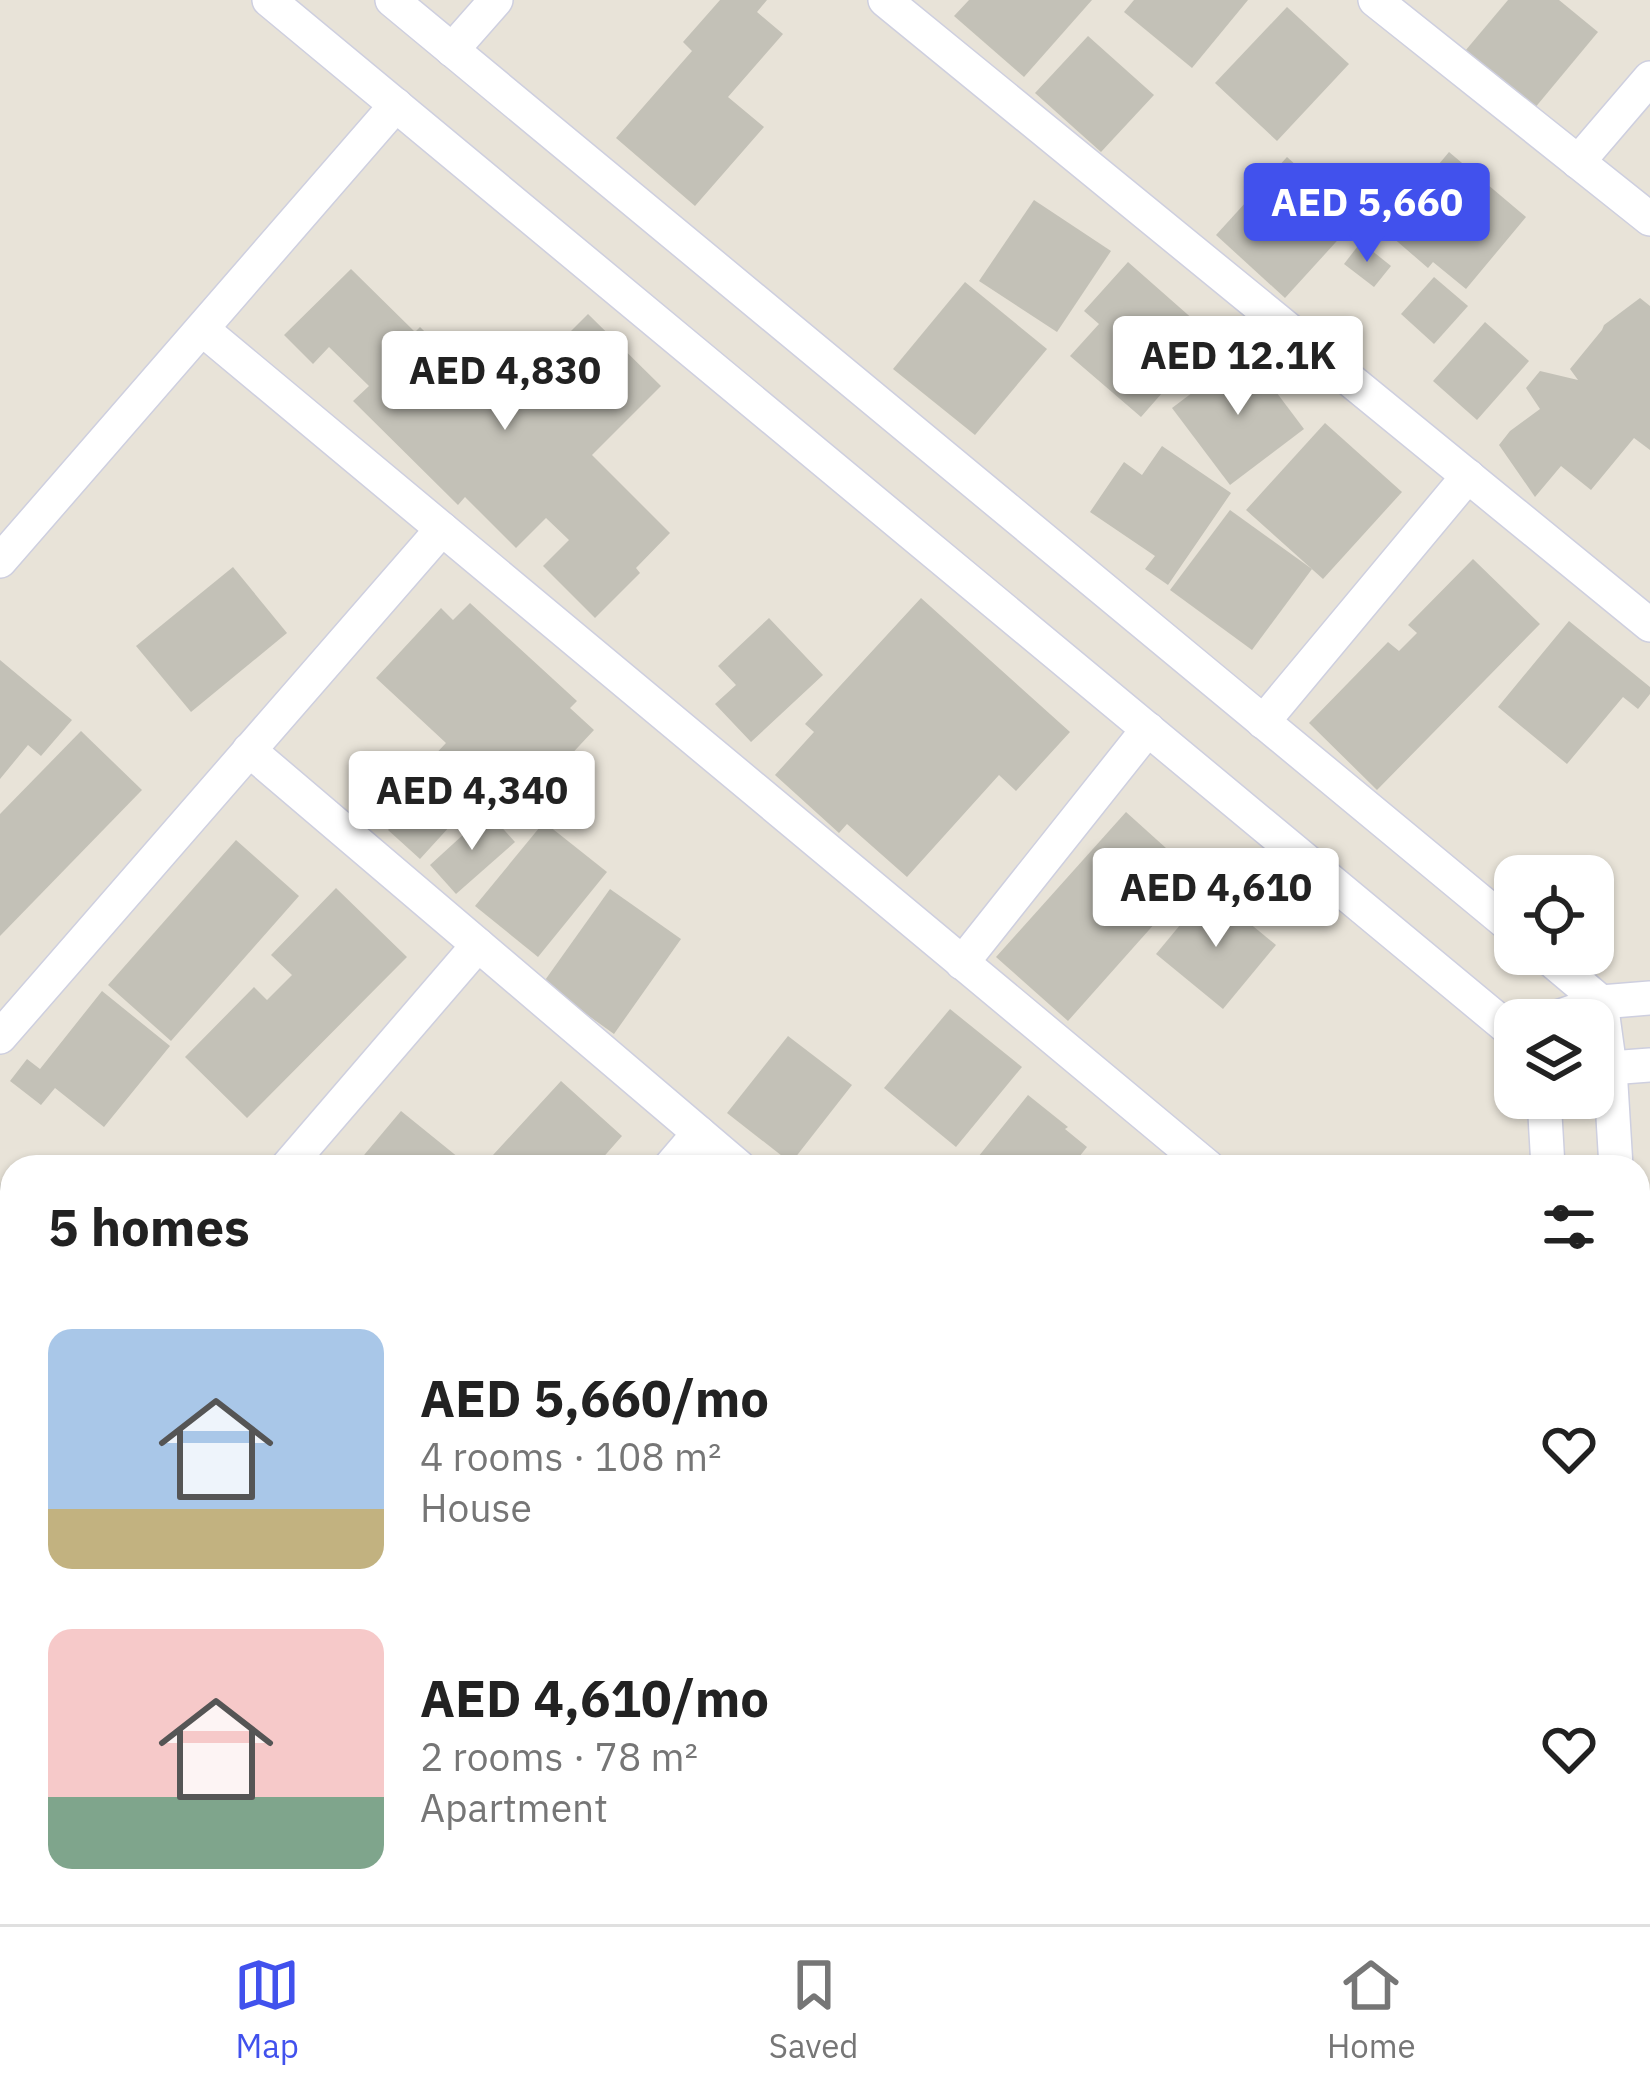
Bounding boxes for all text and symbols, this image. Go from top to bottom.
pin: AED 5,660 [1230,163,1504,265]
text: AED 5,660 [1271,176,1463,227]
pin: AED 12.1K [1101,316,1375,418]
text: AED 12.1K [1140,329,1336,380]
pin: AED 4,830 [368,331,642,433]
text: AED 4,830 [409,344,601,395]
pin: AED 4,340 [335,751,609,853]
text: AED 4,340 [376,764,568,815]
pin: AED 4,610 [1079,848,1353,950]
map controls [1494,855,1614,1119]
button: locate [1494,855,1614,975]
text: AED 4,610 [1120,861,1312,912]
button: layers [1494,999,1614,1119]
text: 5 homes [48,1194,250,1260]
icon: filters [1536,1194,1602,1260]
text: AED 5,660/mo [420,1365,769,1431]
icon: home [144,1377,288,1521]
icon: heart [1536,1416,1602,1482]
text: 4 rooms · 108 m² [420,1431,722,1482]
text: House [420,1482,532,1533]
text: AED 4,610/mo [420,1665,769,1731]
icon: home [144,1677,288,1821]
icon: heart [1536,1716,1602,1782]
text: 2 rooms · 78 m² [420,1731,698,1782]
text: Apartment [420,1782,608,1833]
tab: Map [234,1952,300,2067]
tab: Saved [769,1952,858,2067]
tab: Home [1327,1952,1416,2067]

